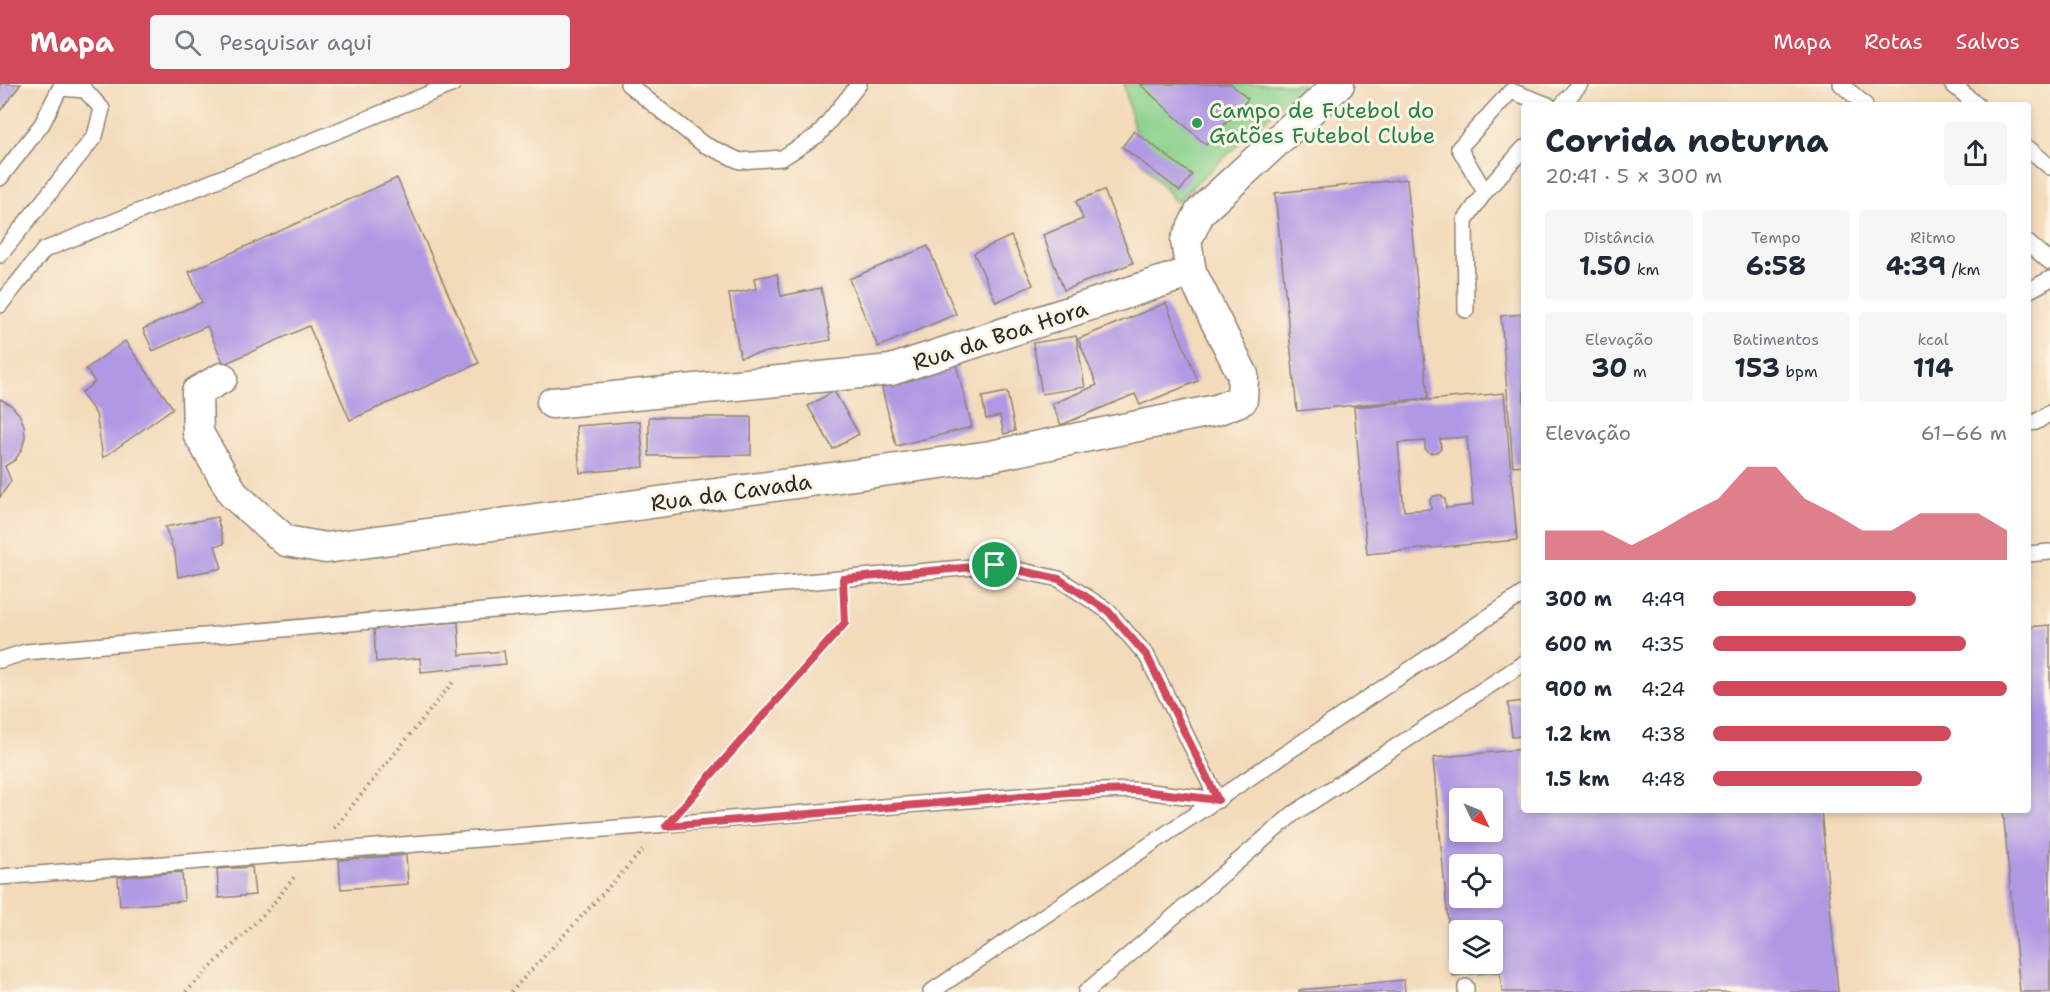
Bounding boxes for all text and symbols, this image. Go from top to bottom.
search box [150,15,570,69]
text: Mapa [30,23,114,61]
icon: search [171,26,204,59]
text: Pesquisar aqui [219,28,372,57]
text: Mapa [1773,28,1831,56]
text: Rotas [1864,28,1923,56]
text: Salvos [1956,28,2020,56]
place label: Campo de Futebol do Gatões Futebol Clube [1209,96,1435,150]
marker: Campo de Futebol do Gatões Futebol Clube [1190,116,1204,130]
text: Corrida noturna [1545,118,1829,163]
button: share [1944,122,2007,185]
text: 20:41 · 5 × 300 m [1545,163,1722,189]
text: Distância [1584,227,1654,248]
text: Tempo [1751,227,1801,248]
text: Ritmo [1910,227,1956,248]
text: 1.50 [1579,248,1631,283]
text: 6:58 [1746,248,1806,283]
text: 4:39 [1886,248,1946,283]
text: km [1631,259,1659,280]
text: /km [1946,259,1980,280]
street label: Rua da Boa Hora [909,293,1092,377]
text: Elevação [1585,329,1653,350]
text: Batimentos [1733,329,1819,350]
text: kcal [1917,329,1949,350]
text: 30 [1591,350,1628,385]
text: 153 [1734,350,1780,385]
text: 114 [1913,350,1953,385]
text: m [1628,361,1647,382]
text: bpm [1780,361,1818,382]
text: Elevação [1545,420,1631,446]
text: 61–66 m [1921,420,2007,446]
street label: Rua da Cavada [649,467,814,518]
pin [969,539,1020,590]
icon: arrive [978,548,1011,581]
text: 300 m [1545,586,1612,612]
text: 4:49 [1641,586,1686,612]
text: 600 m [1545,631,1612,657]
text: 4:35 [1641,631,1684,657]
text: 900 m [1545,676,1612,702]
text: 4:24 [1641,676,1685,702]
text: 1.2 km [1545,721,1611,747]
text: 4:38 [1641,721,1686,747]
text: 1.5 km [1545,766,1609,792]
text: 4:48 [1641,766,1686,792]
north arrow [1449,788,1503,842]
map controls [1449,788,1503,974]
button: locate [1449,854,1503,908]
button: layers [1449,920,1503,974]

